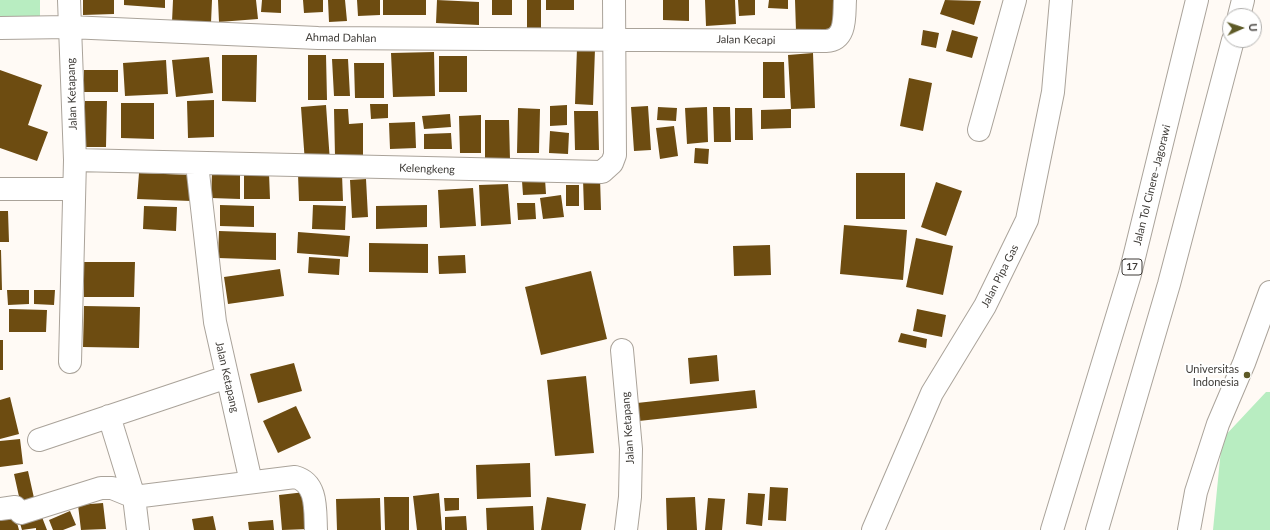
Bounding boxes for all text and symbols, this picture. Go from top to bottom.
north arrow [1222,8,1262,48]
text: U [1247,23,1260,32]
street label: Ahmad Dahlan [305,31,377,45]
street label: Jalan Kecapi [716,33,776,47]
street label: Jalan Ketapang [64,58,80,130]
street label: Jalan Tol Cinere–Jagorawi [1131,123,1173,247]
street label: Kelengkeng [399,161,455,177]
street label: Jalan Pipa Gas [979,242,1021,310]
road number: 17 [1122,259,1142,275]
street label: Jalan Ketapang [212,340,242,414]
place label: Universitas Indonesia [1185,362,1239,388]
marker: Universitas Indonesia [1242,370,1252,380]
street label: Jalan Ketapang [619,391,637,465]

